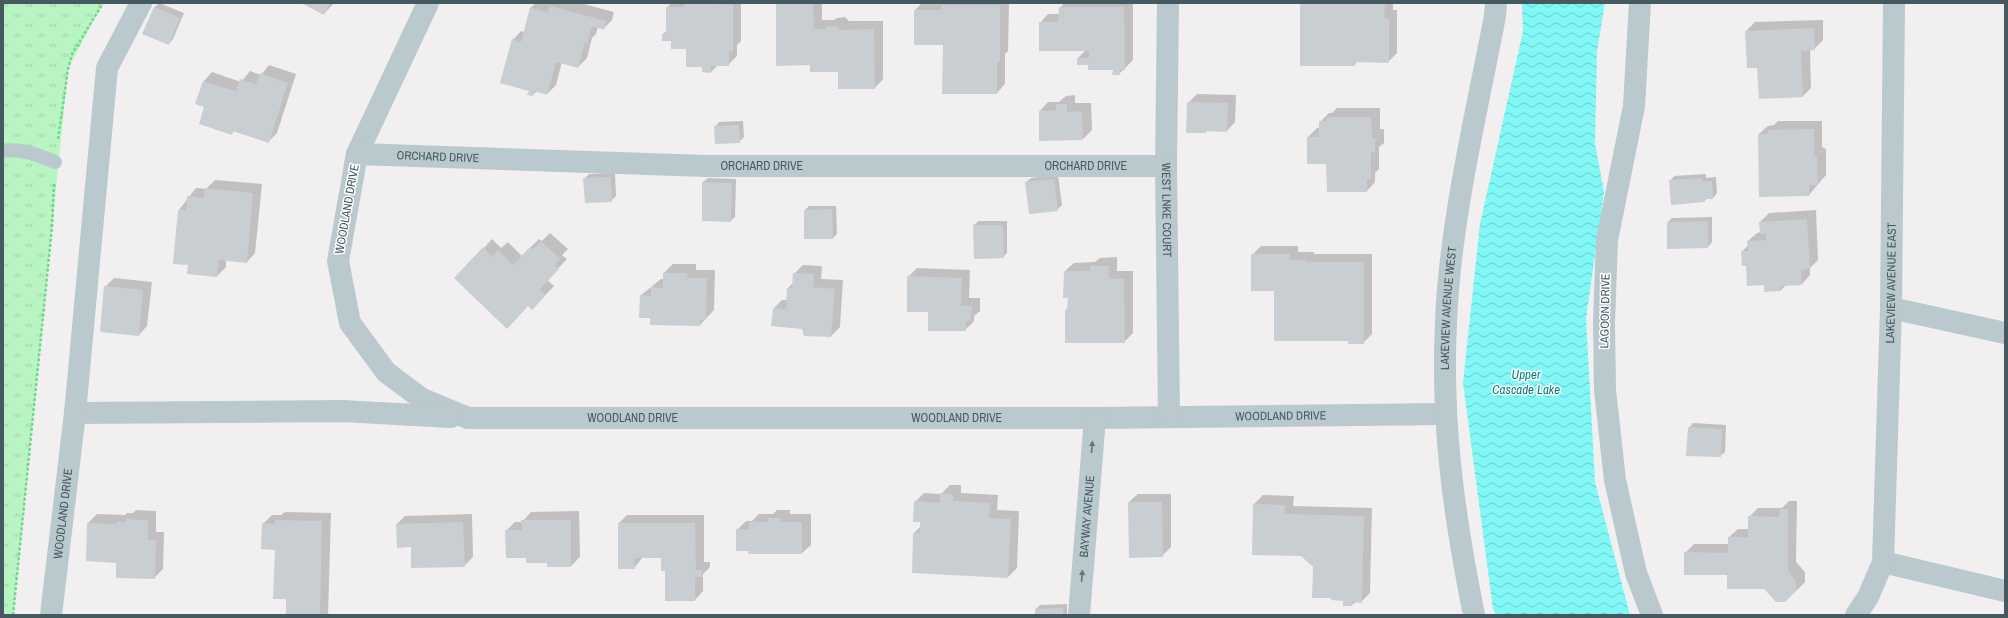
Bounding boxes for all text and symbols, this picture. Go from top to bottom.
street label: ORCHARD DRIVE [396,147,480,166]
street label: ORCHARD DRIVE [720,158,803,174]
street label: ORCHARD DRIVE [1044,158,1127,174]
street label: WOODLAND DRIVE [331,163,363,255]
street label: WEST LNKE COURT [1158,163,1175,257]
street label: LAKEVIEW AVENUE EAST [1882,222,1900,344]
street label: LAKEVIEW AVENUE WEST [1437,246,1460,370]
street label: LAGOON DRIVE [1596,273,1614,349]
water label: Upper Cascade Lake [1492,366,1560,398]
street label: WOODLAND DRIVE [1235,407,1326,424]
street label: WOODLAND DRIVE [587,410,678,426]
street label: WOODLAND DRIVE [911,410,1002,426]
one-way arrow [1089,441,1096,453]
street label: WOODLAND DRIVE [50,468,76,560]
street label: BAYWAY AVENUE [1076,475,1098,558]
one-way arrow [1079,570,1086,582]

